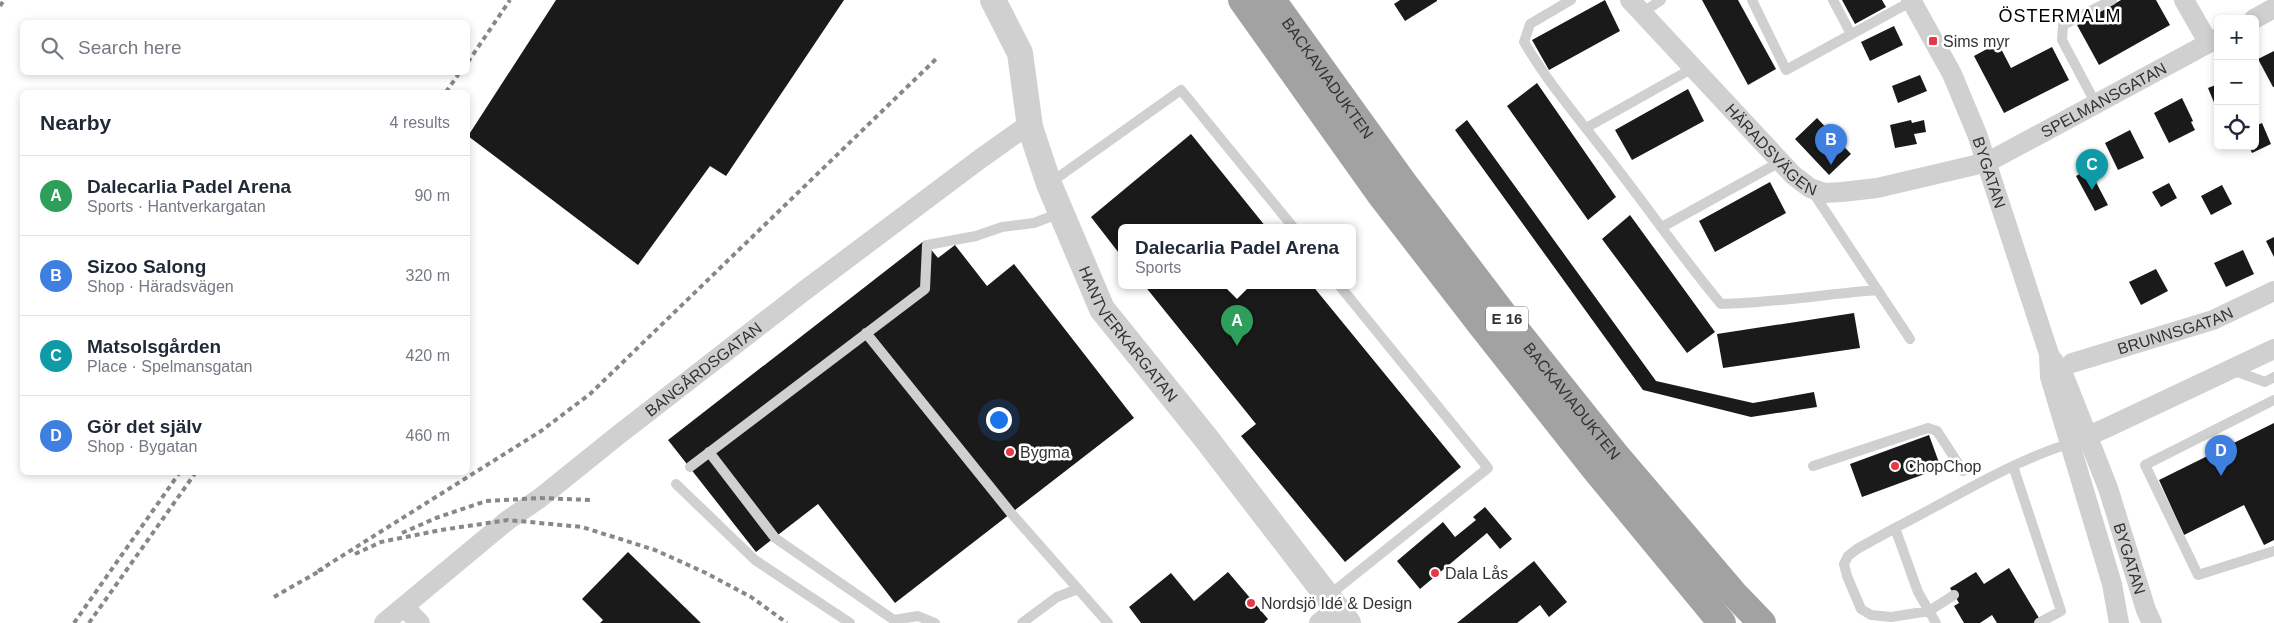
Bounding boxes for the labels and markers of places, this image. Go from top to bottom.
place label: Sims myr [1943,33,2010,50]
marker: Sims myr [1927,35,1939,47]
pin: B [1815,124,1847,165]
pin: C [2076,149,2108,190]
pin: A [1221,305,1253,346]
pin: D [2205,435,2237,476]
place label: Bygma [1020,444,1070,461]
marker: Bygma [1004,446,1016,458]
place label: ChopChop [1905,458,1982,475]
marker: ChopChop [1889,460,1901,472]
place label: Dala Lås [1445,565,1508,582]
marker: Dala Lås [1429,567,1441,579]
place label: Nordsjö Idé & Design [1261,595,1412,612]
marker: Nordsjö Idé & Design [1245,597,1257,609]

